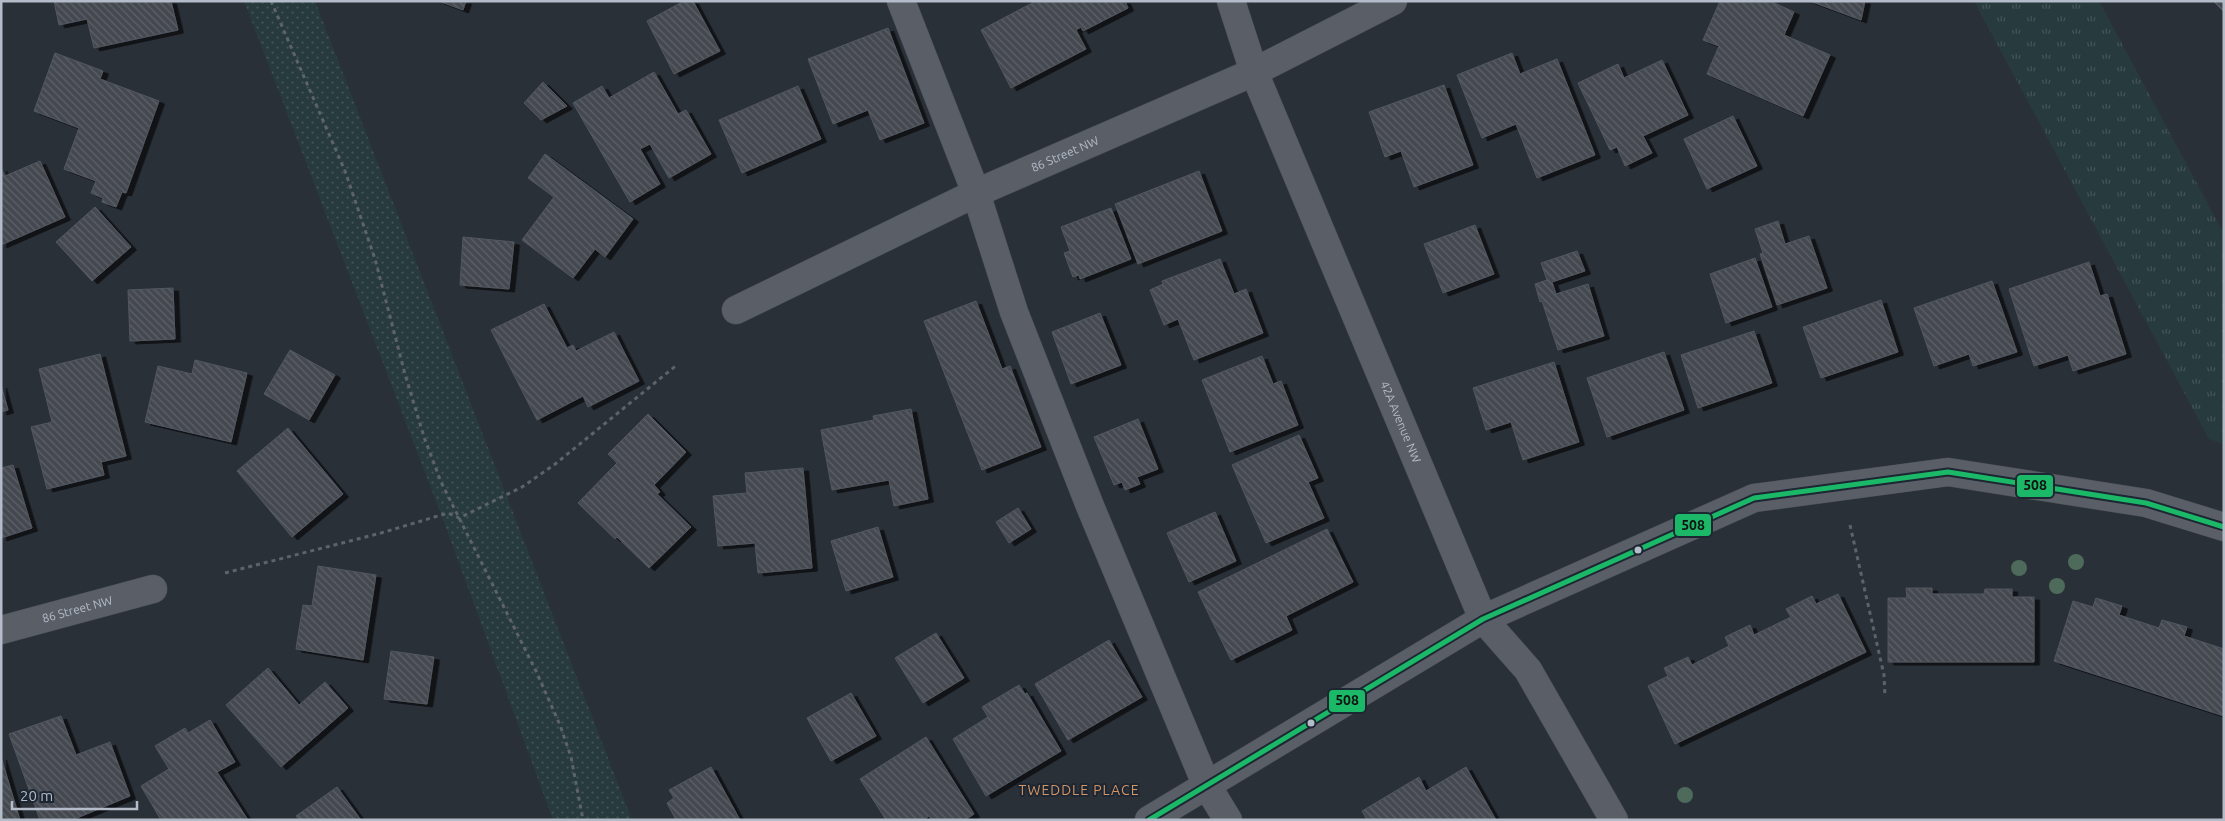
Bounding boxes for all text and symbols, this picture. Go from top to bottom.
street label: 86 Street NW [1029,133,1100,174]
street label: 42A Avenue NW [1378,379,1424,464]
line badge: 508 [2016,474,2054,498]
text: 508 [2023,477,2047,493]
line badge: 508 [1674,513,1712,537]
text: 508 [1681,517,1705,533]
unlabelled marker [1633,545,1643,555]
street label: 86 Street NW [41,593,114,625]
line badge: 508 [1328,689,1366,713]
text: 508 [1335,692,1359,708]
unlabelled marker [1306,718,1316,728]
scale bar [12,778,138,810]
district label: TWEDDLE PLACE [1018,782,1140,798]
text: 20 m [20,787,53,804]

